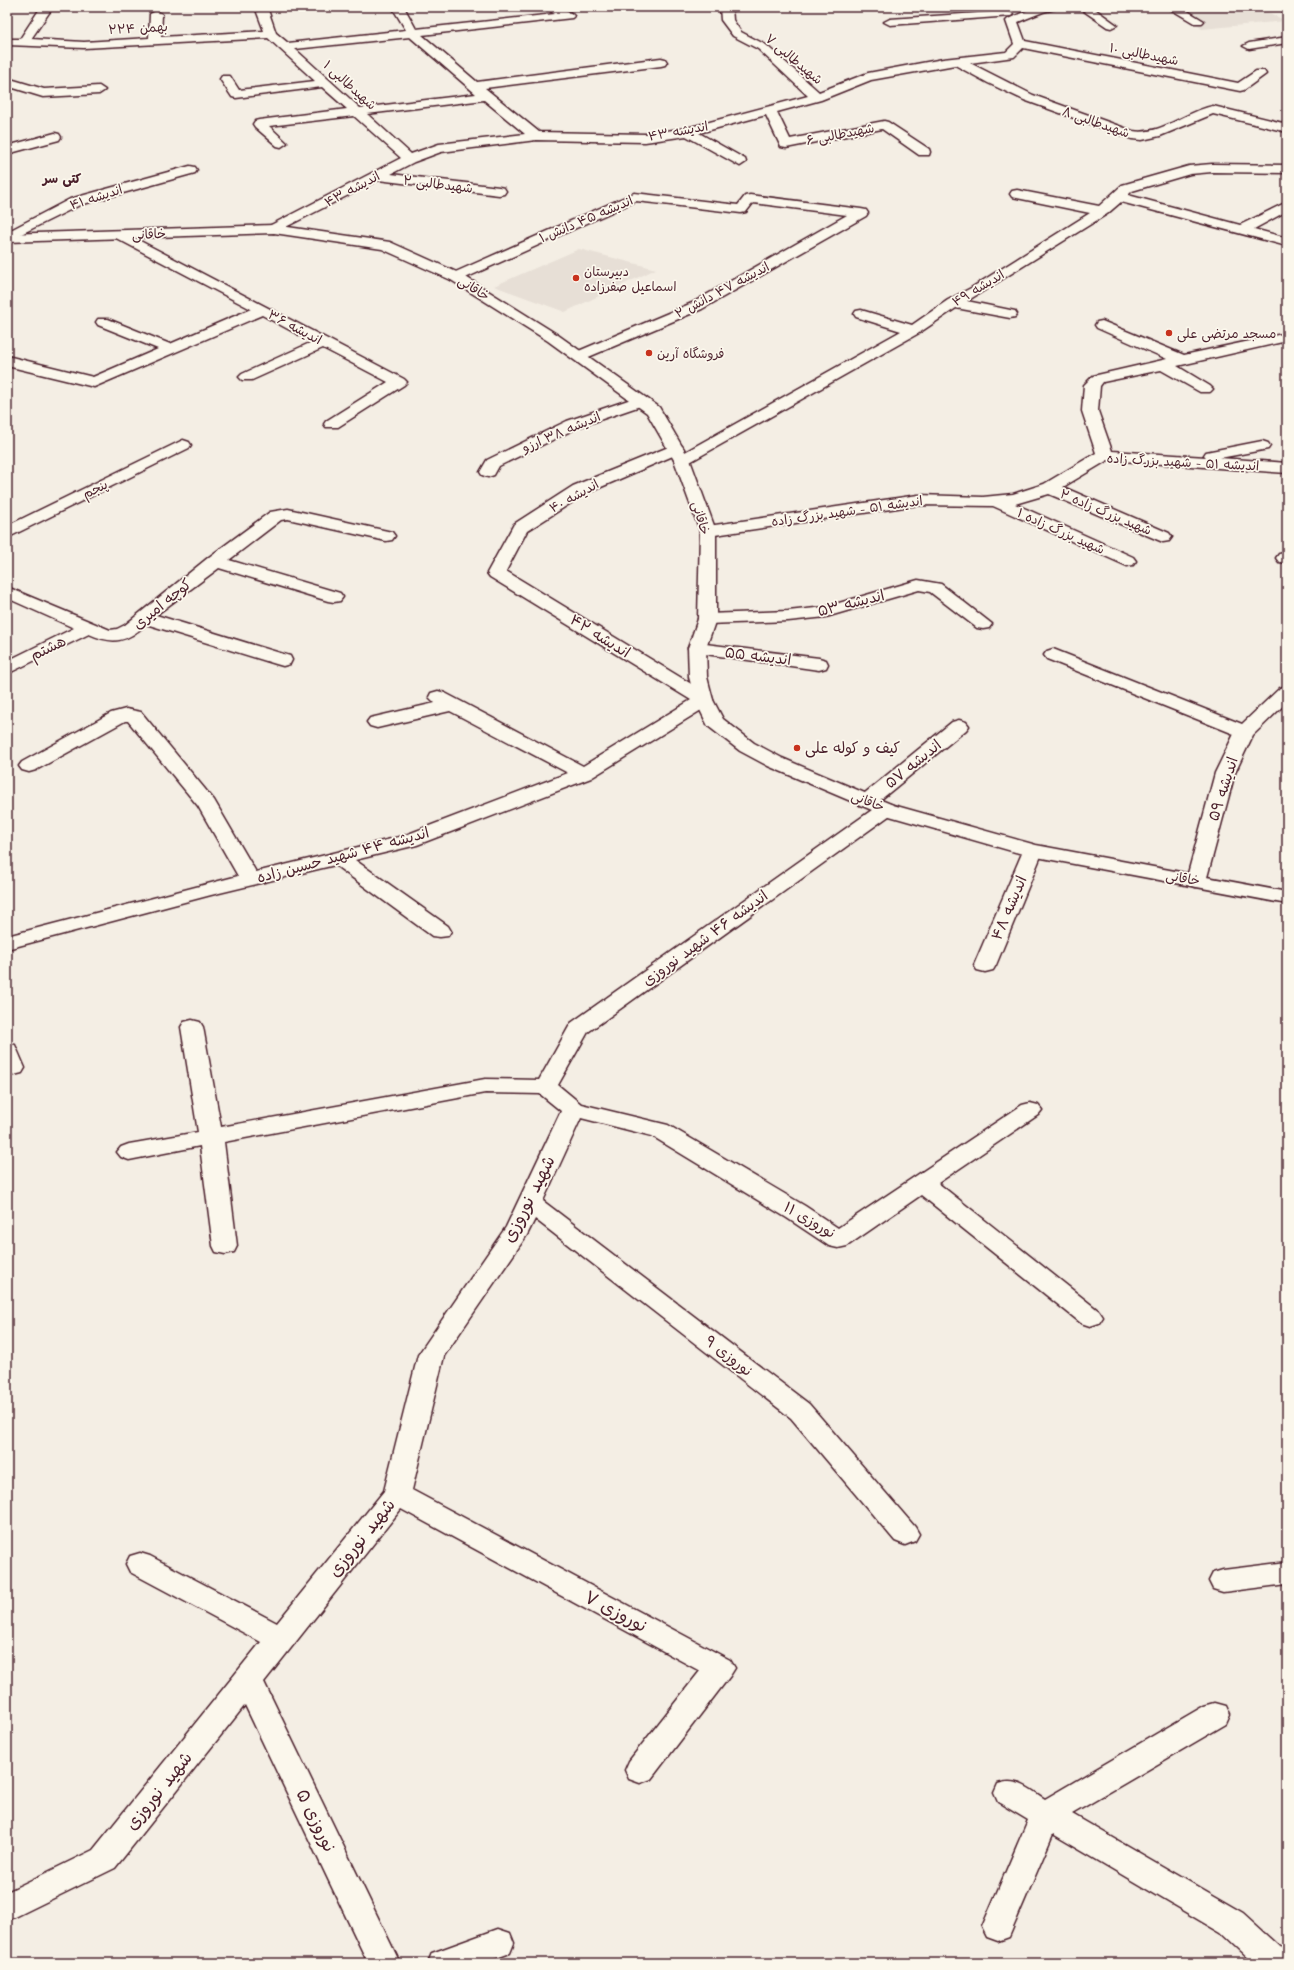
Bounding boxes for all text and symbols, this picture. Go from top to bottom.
street label: ۲۲بهمن ۴ [108,19,168,38]
street label: شهیدطالبی ۷ [761,31,826,89]
street label: شهیدطالبی ۱۰ [1108,40,1180,70]
street label: شهیدطالبی ۱ [319,57,380,114]
street label: شهیدطالبی ۸ [1060,103,1132,142]
street label: اندیشه ۴۳ [647,118,709,145]
street label: شهیدطالبی ۶ [805,120,876,150]
street label: اندیشه ۴۳ [322,168,383,211]
district label: کتی سر [41,171,82,187]
street label: شهیدطالبی ۲ [402,172,474,198]
street label: اندیشه ۴۱ [68,181,125,214]
street label: اندیشه ۴۵ دانش ۱ [537,192,636,246]
street label: خاقانی [132,226,167,244]
street label: اندیشه ۴۷ دانش ۲ [672,259,772,322]
place label: دبیرستان اسماعیل صفرزاده [584,264,676,295]
street label: اندیشه ۴۹ [949,267,1007,310]
street label: خاقانی [454,273,493,305]
marker: دبیرستان اسماعیل صفرزاده [571,273,581,283]
street label: اندیشه ۳۶ [265,307,324,348]
place label: مسجد مرتضی علی [1177,326,1276,343]
marker: مسجد مرتضی علی [1164,328,1174,338]
place label: فروشگاه آرین [657,346,724,362]
marker: فروشگاه آرین [644,348,654,358]
street label: اندیشه ۳۸ ارزو [518,409,603,457]
street label: اندیشه ۵۱ - شهید بزرگ زاده [1106,451,1260,474]
street label: پنجم [80,476,112,504]
street label: اندیشه ۴۰ [547,476,602,517]
street label: شهید بزرگ زاده ۲ [1058,486,1154,539]
street label: اندیشه ۵۱ - شهید بزرگ زاده [770,493,924,530]
street label: خاقانی [687,499,713,537]
street label: شهید بزرگ زاده ۱ [1015,505,1107,558]
street label: کوچه امیری [129,575,196,634]
street label: اندیشه ۵۳ [816,586,886,620]
street label: اندیشه ۴۲ [567,610,633,662]
street label: هشتم [27,632,70,667]
street label: اندیشه ۵۵ [724,643,792,669]
street label: اندیشه ۵۷ [881,736,945,792]
place label: کیف و کوله علی [805,739,900,758]
marker: کیف و کوله علی [792,743,802,753]
street label: اندیشه ۵۹ [1204,755,1242,823]
street label: خاقانی [849,788,887,816]
street label: اندیشه ۴۴ شهید حسین زاده [255,823,431,887]
street label: خاقانی [1165,868,1201,890]
street label: اندیشه ۴۸ [987,873,1031,943]
street label: اندیشه ۴۶ شهید نوروزی [639,886,771,990]
street label: شهید نوروزی [498,1152,560,1246]
street label: نوروزی ۱۱ [781,1198,839,1242]
street label: نوروزی ۹ [701,1332,757,1380]
street label: شهید نوروزی [324,1495,400,1581]
street label: نوروزی ۷ [581,1587,651,1637]
street label: شهید نوروزی [121,1748,197,1834]
street label: نوروزی ۵ [292,1786,340,1856]

